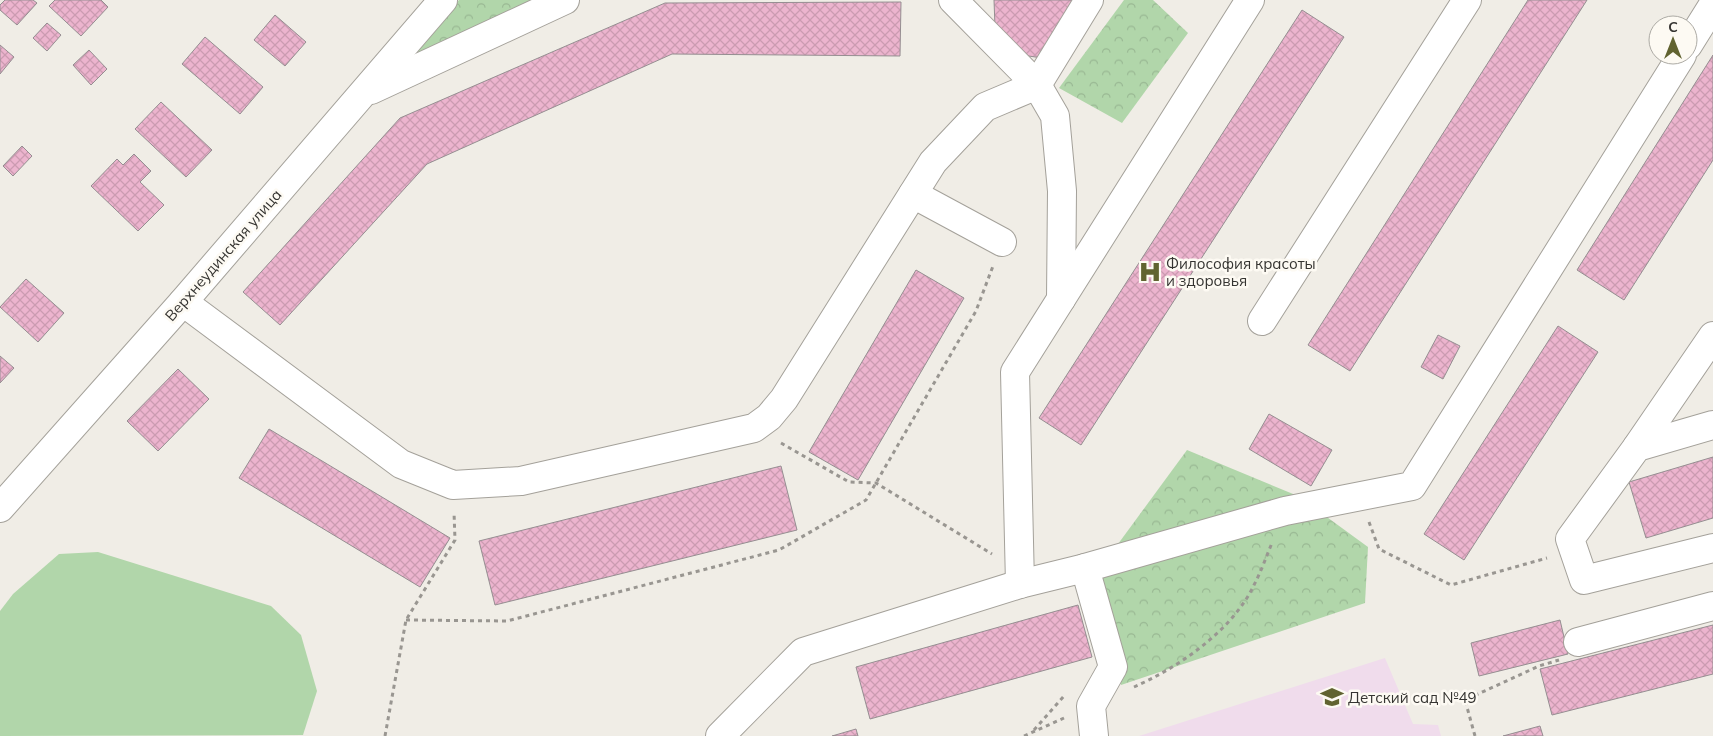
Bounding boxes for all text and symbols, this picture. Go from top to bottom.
north arrow [1648,15,1698,65]
text: С [1668,18,1678,36]
street label: Верхнеудинская улица [161,185,285,325]
place label: Философия красоты и здоровья [1166,254,1316,290]
hospital icon: Философия красоты и здоровья [1137,259,1163,285]
school or university icon: Детский сад №49 [1319,684,1345,710]
place label: Детский сад №49 [1348,688,1477,707]

